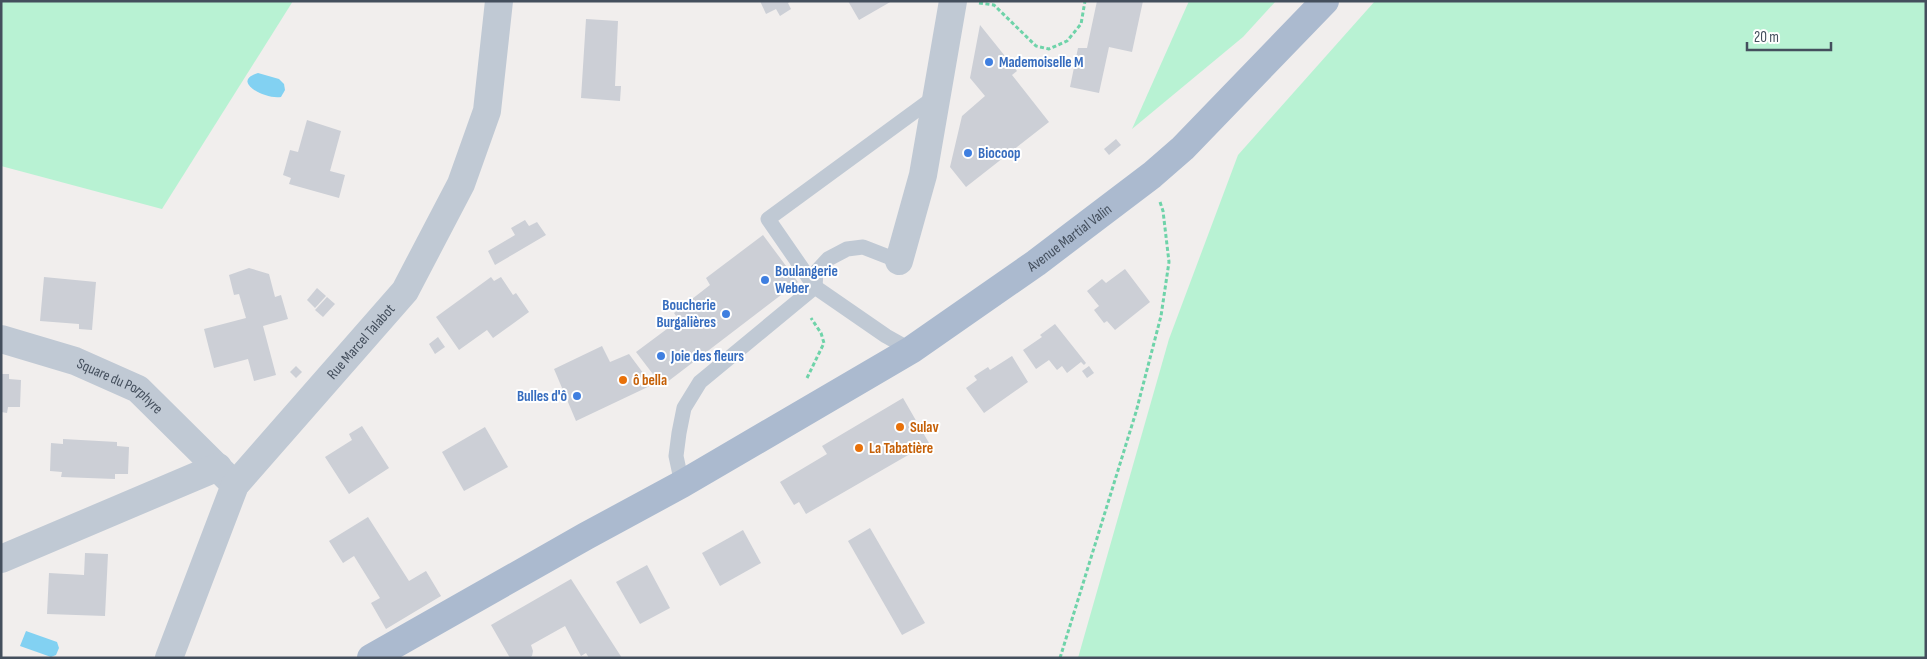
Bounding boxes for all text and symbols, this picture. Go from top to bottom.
scale bar [1747,20,1831,52]
text: 20 m [1754,28,1779,47]
place label: Mademoiselle M [999,53,1084,72]
marker: Mademoiselle M [983,56,995,68]
place label: Biocoop [978,144,1021,163]
marker: Biocoop [962,147,974,159]
street label: Avenue Martial Valin [1023,200,1116,277]
place label: Boulangerie Weber [775,262,838,298]
marker: Boulangerie Weber [759,274,771,286]
place label: Boucherie Burgalières [656,296,716,332]
street label: Rue Marcel Talabot [323,300,400,383]
marker: Boucherie Burgalières [720,308,732,320]
place label: Joie des fleurs [670,347,744,366]
marker: Joie des fleurs [655,350,667,362]
street label: Square du Porphyre [74,354,167,418]
place label: ô bella [633,371,667,390]
marker: ô bella [617,374,629,386]
place label: Bulles d'ô [517,387,567,406]
marker: Bulles d'ô [571,390,583,402]
place label: Sulav [910,418,939,437]
marker: Sulav [894,421,906,433]
place label: La Tabatière [869,439,933,458]
marker: La Tabatière [853,442,865,454]

